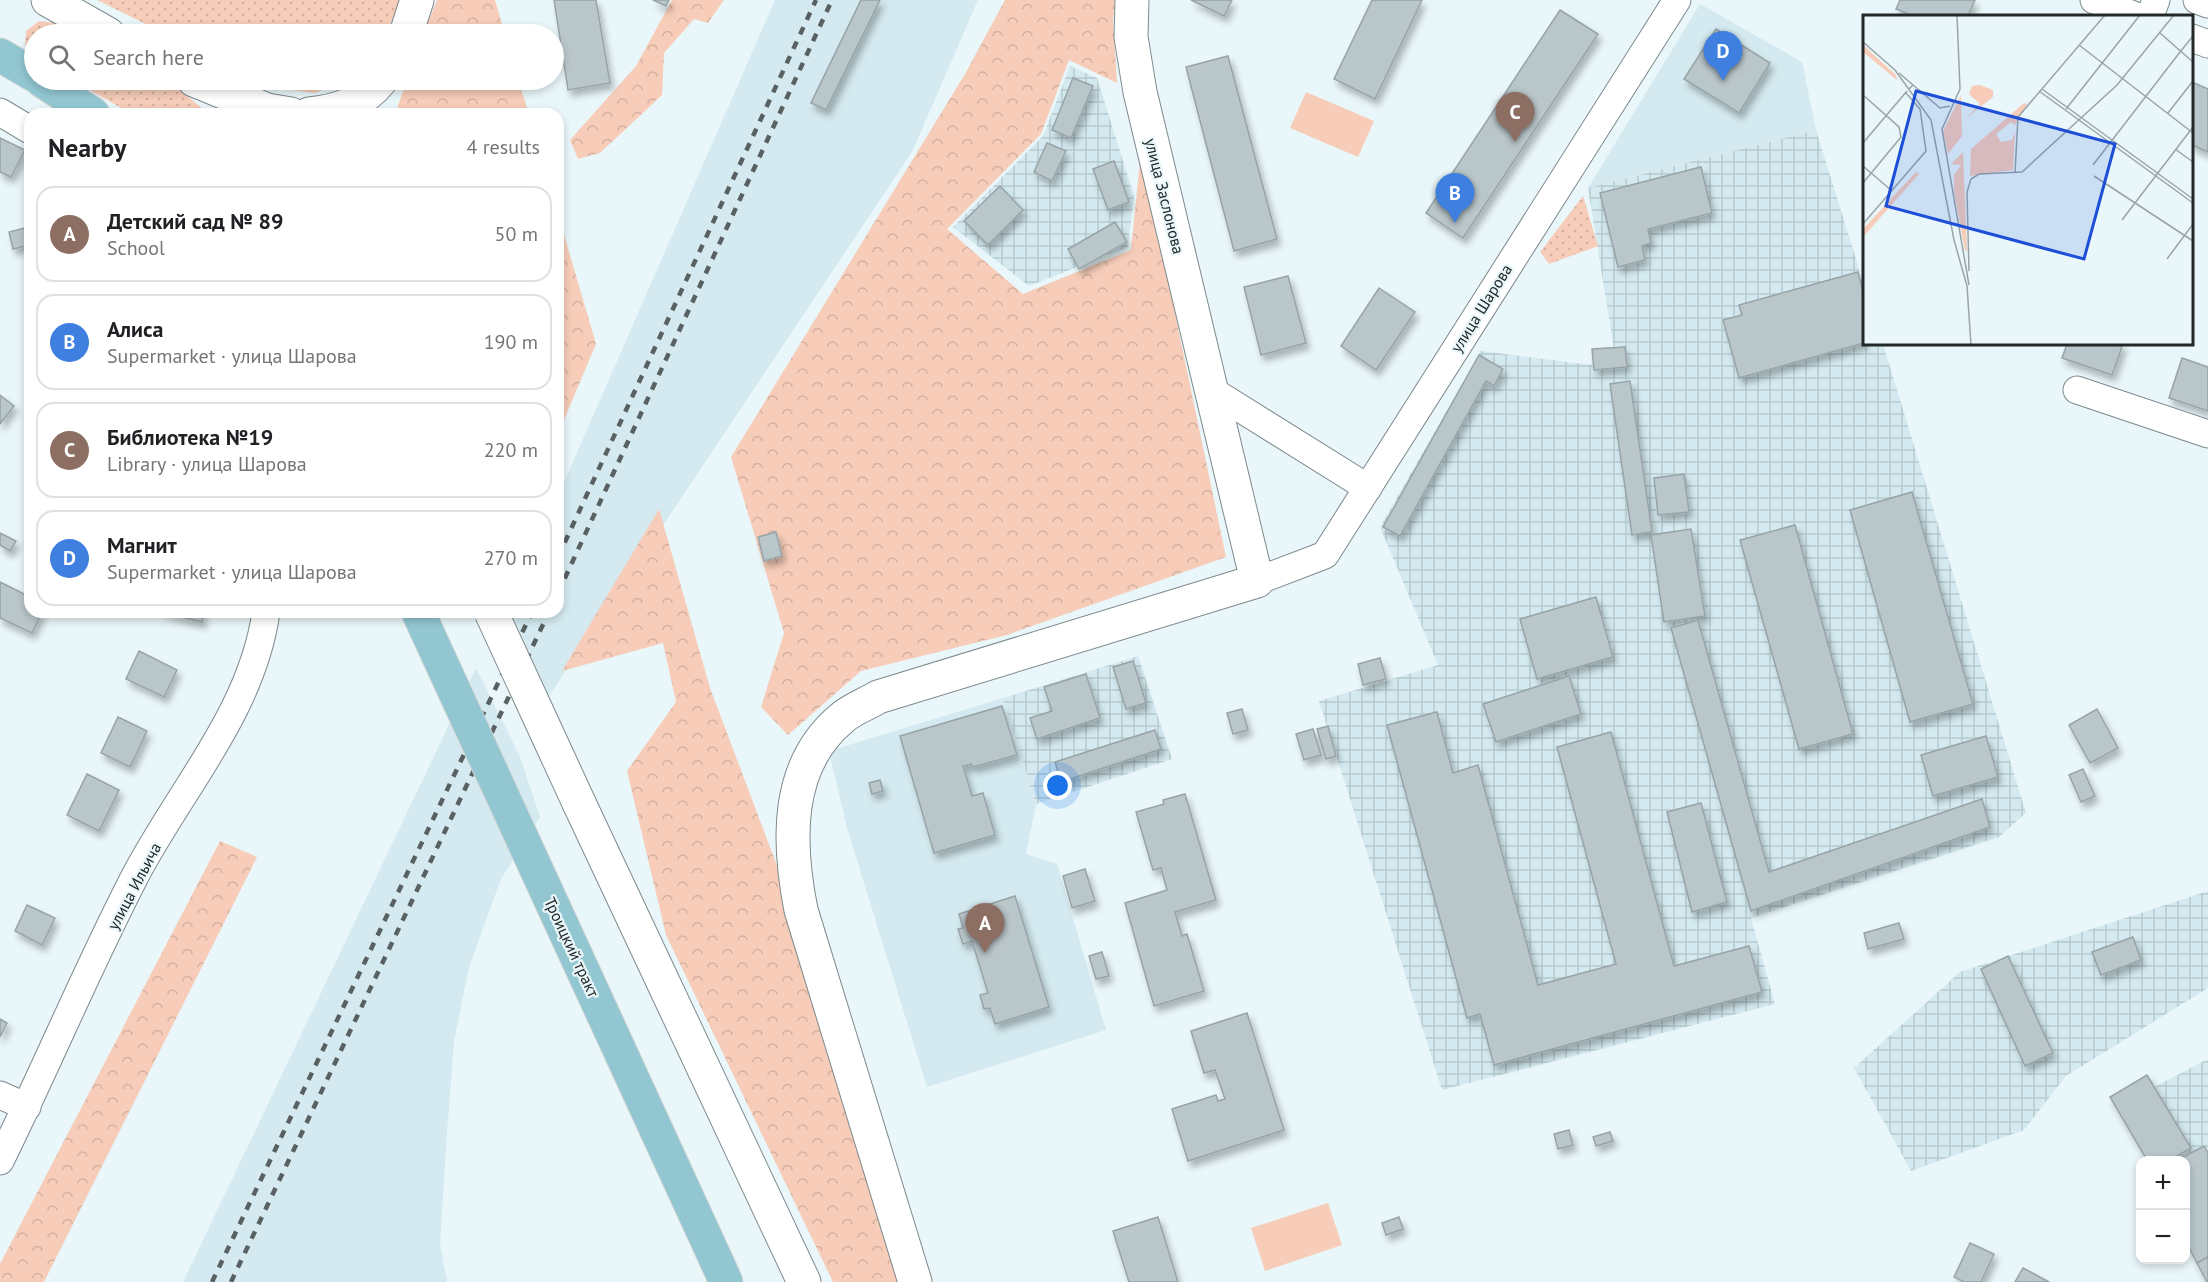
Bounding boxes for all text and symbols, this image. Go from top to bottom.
inset map [1863,15,2193,345]
search box [24,24,564,90]
pin: D [1704,32,1742,81]
icon: search [45,41,78,74]
text: Search here [93,43,204,71]
pin: C [1496,92,1534,142]
text: Nearby [48,131,126,164]
text: 4 results [467,134,540,160]
street label: улица Заслонова [1141,136,1189,256]
pin: B [1436,174,1474,223]
text: Детский сад № 89 [107,207,283,235]
text: A [63,221,76,247]
text: 50 m [495,221,538,247]
text: School [107,235,165,261]
street label: улица Шарова [1446,260,1516,356]
text: Алиса [107,315,163,343]
text: B [64,329,75,355]
text: 190 m [484,329,538,355]
text: Supermarket · улица Шарова [107,343,357,369]
text: Библиотека №19 [107,423,273,451]
text: C [64,437,75,463]
text: 220 m [484,437,538,463]
text: Library · улица Шарова [107,451,307,477]
text: Магнит [107,531,177,559]
text: D [63,545,76,571]
text: 270 m [484,545,538,571]
text: Supermarket · улица Шарова [107,559,357,585]
your location [1043,771,1072,800]
street label: улица Ильича [103,839,165,933]
street label: Троицкий тракт [540,894,604,1001]
pin: A [966,904,1004,953]
map controls [2136,1156,2190,1264]
button: + [2136,1156,2190,1210]
button: − [2136,1210,2190,1264]

